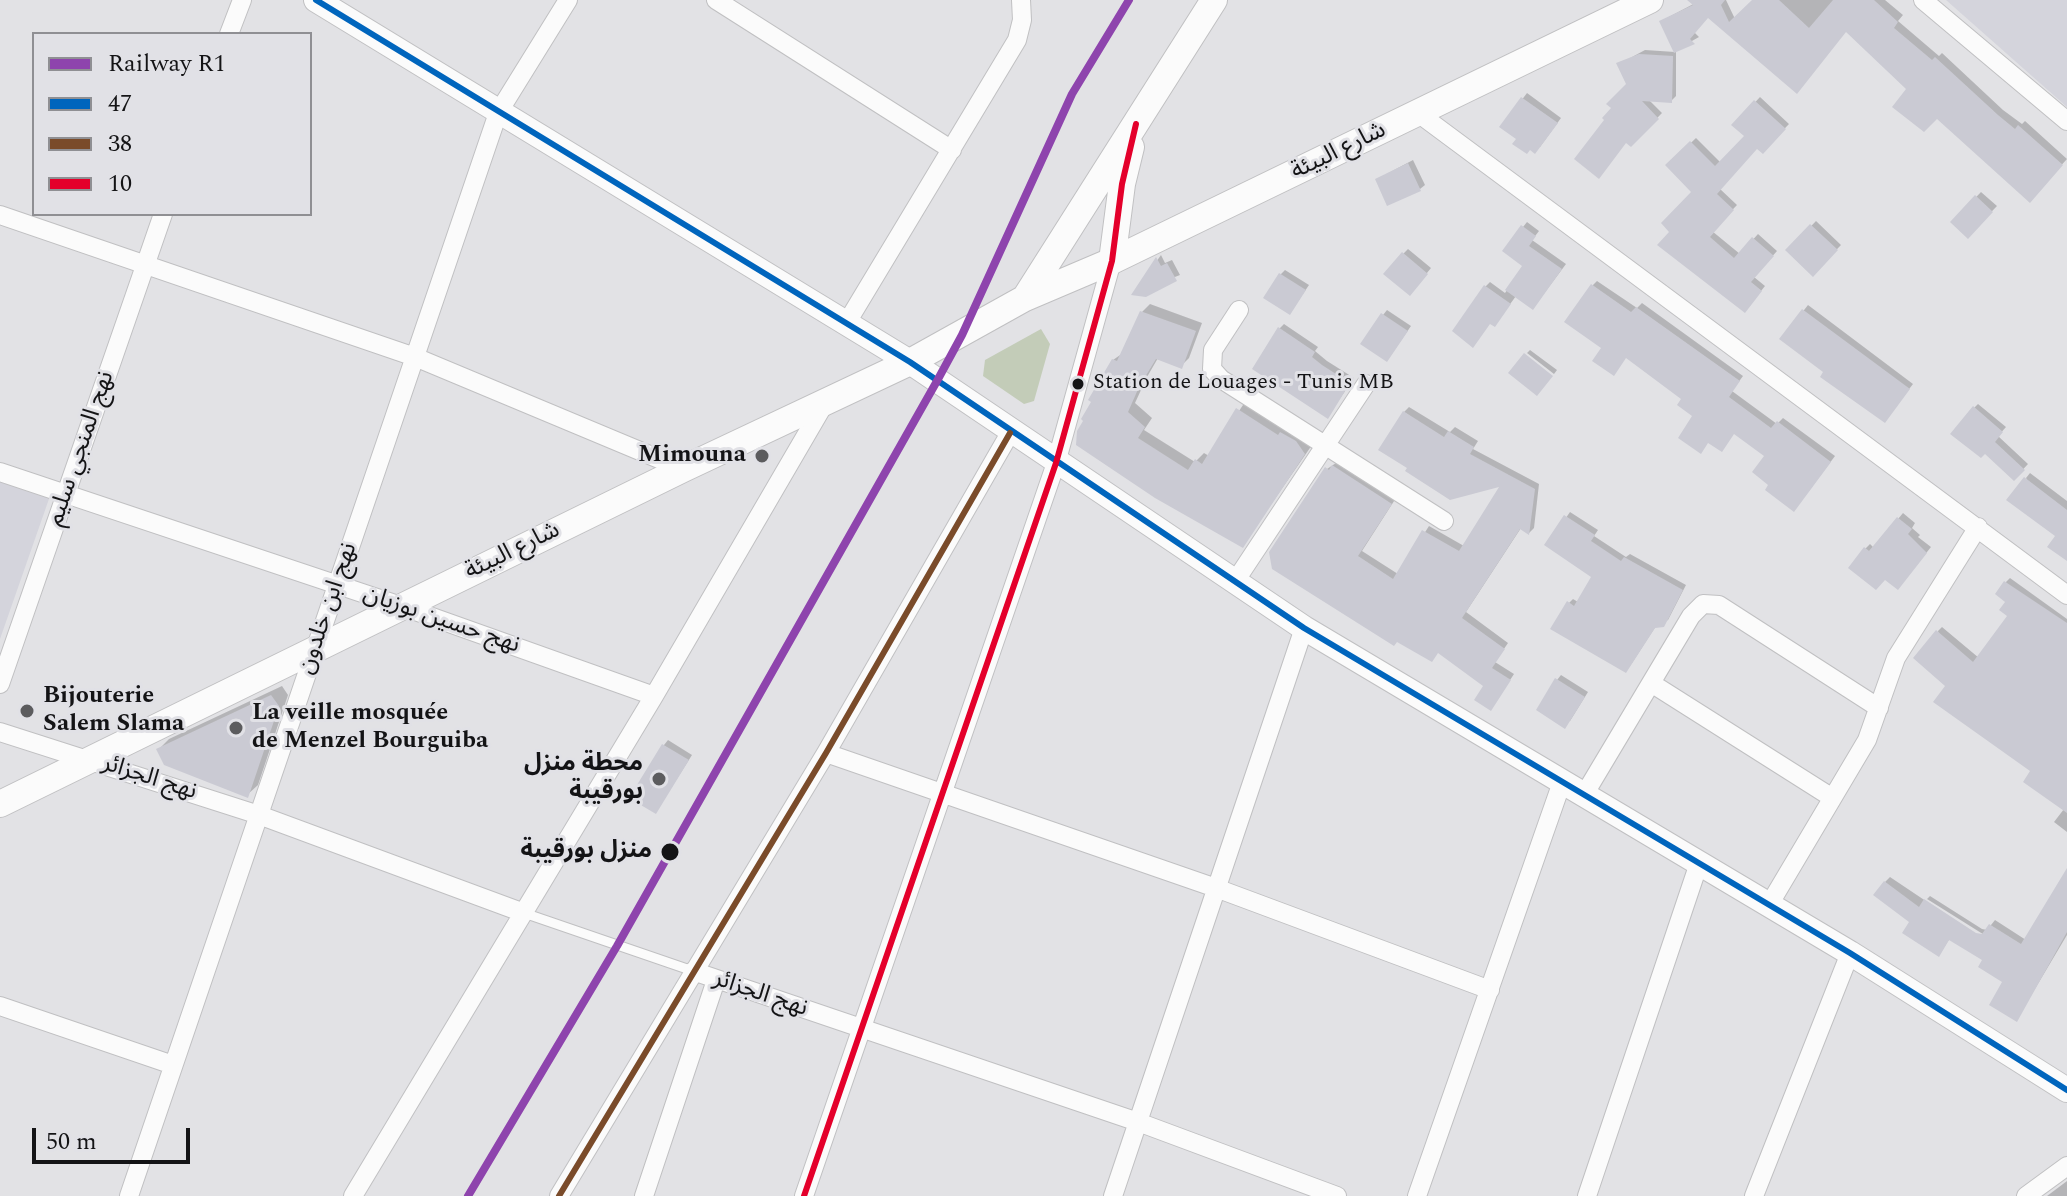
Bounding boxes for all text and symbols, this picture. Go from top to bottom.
legend [32,32,312,216]
text: Railway R1 [108,46,225,82]
text: 47 [108,86,132,122]
street label: شارع البيئة [1287,117,1391,187]
text: 38 [108,126,132,162]
text: 10 [108,166,132,202]
street label: نهج المنجي سليم [42,368,122,530]
place label: Station de Louages - Tunis MB [1093,371,1394,397]
marker: Station de Louages - Tunis MB [1070,376,1086,392]
place label: Mimouna [638,442,746,470]
marker: Mimouna [753,447,771,465]
street label: شارع البيئة [461,517,565,587]
street label: نهج ابن خلدون [293,539,365,679]
street label: نهج حسين بوزيان [359,581,523,661]
place label: Bijouterie Salem Slama [43,683,184,739]
place label: La veille mosquée de Menzel Bourguiba [252,700,488,756]
marker: Bijouterie Salem Slama [18,702,36,720]
marker: La veille mosquée de Menzel Bourguiba [227,719,245,737]
street label: نهج الجزائر [98,750,200,808]
place label: محطة منزل بورقيبة [524,751,643,807]
marker: محطة منزل بورقيبة [650,770,668,788]
place label: منزل بورقيبة [520,838,652,866]
marker: منزل بورقيبة [659,841,681,863]
street label: نهج الجزائر [709,965,811,1025]
scale bar [36,1112,194,1162]
text: 50 m [46,1124,97,1160]

